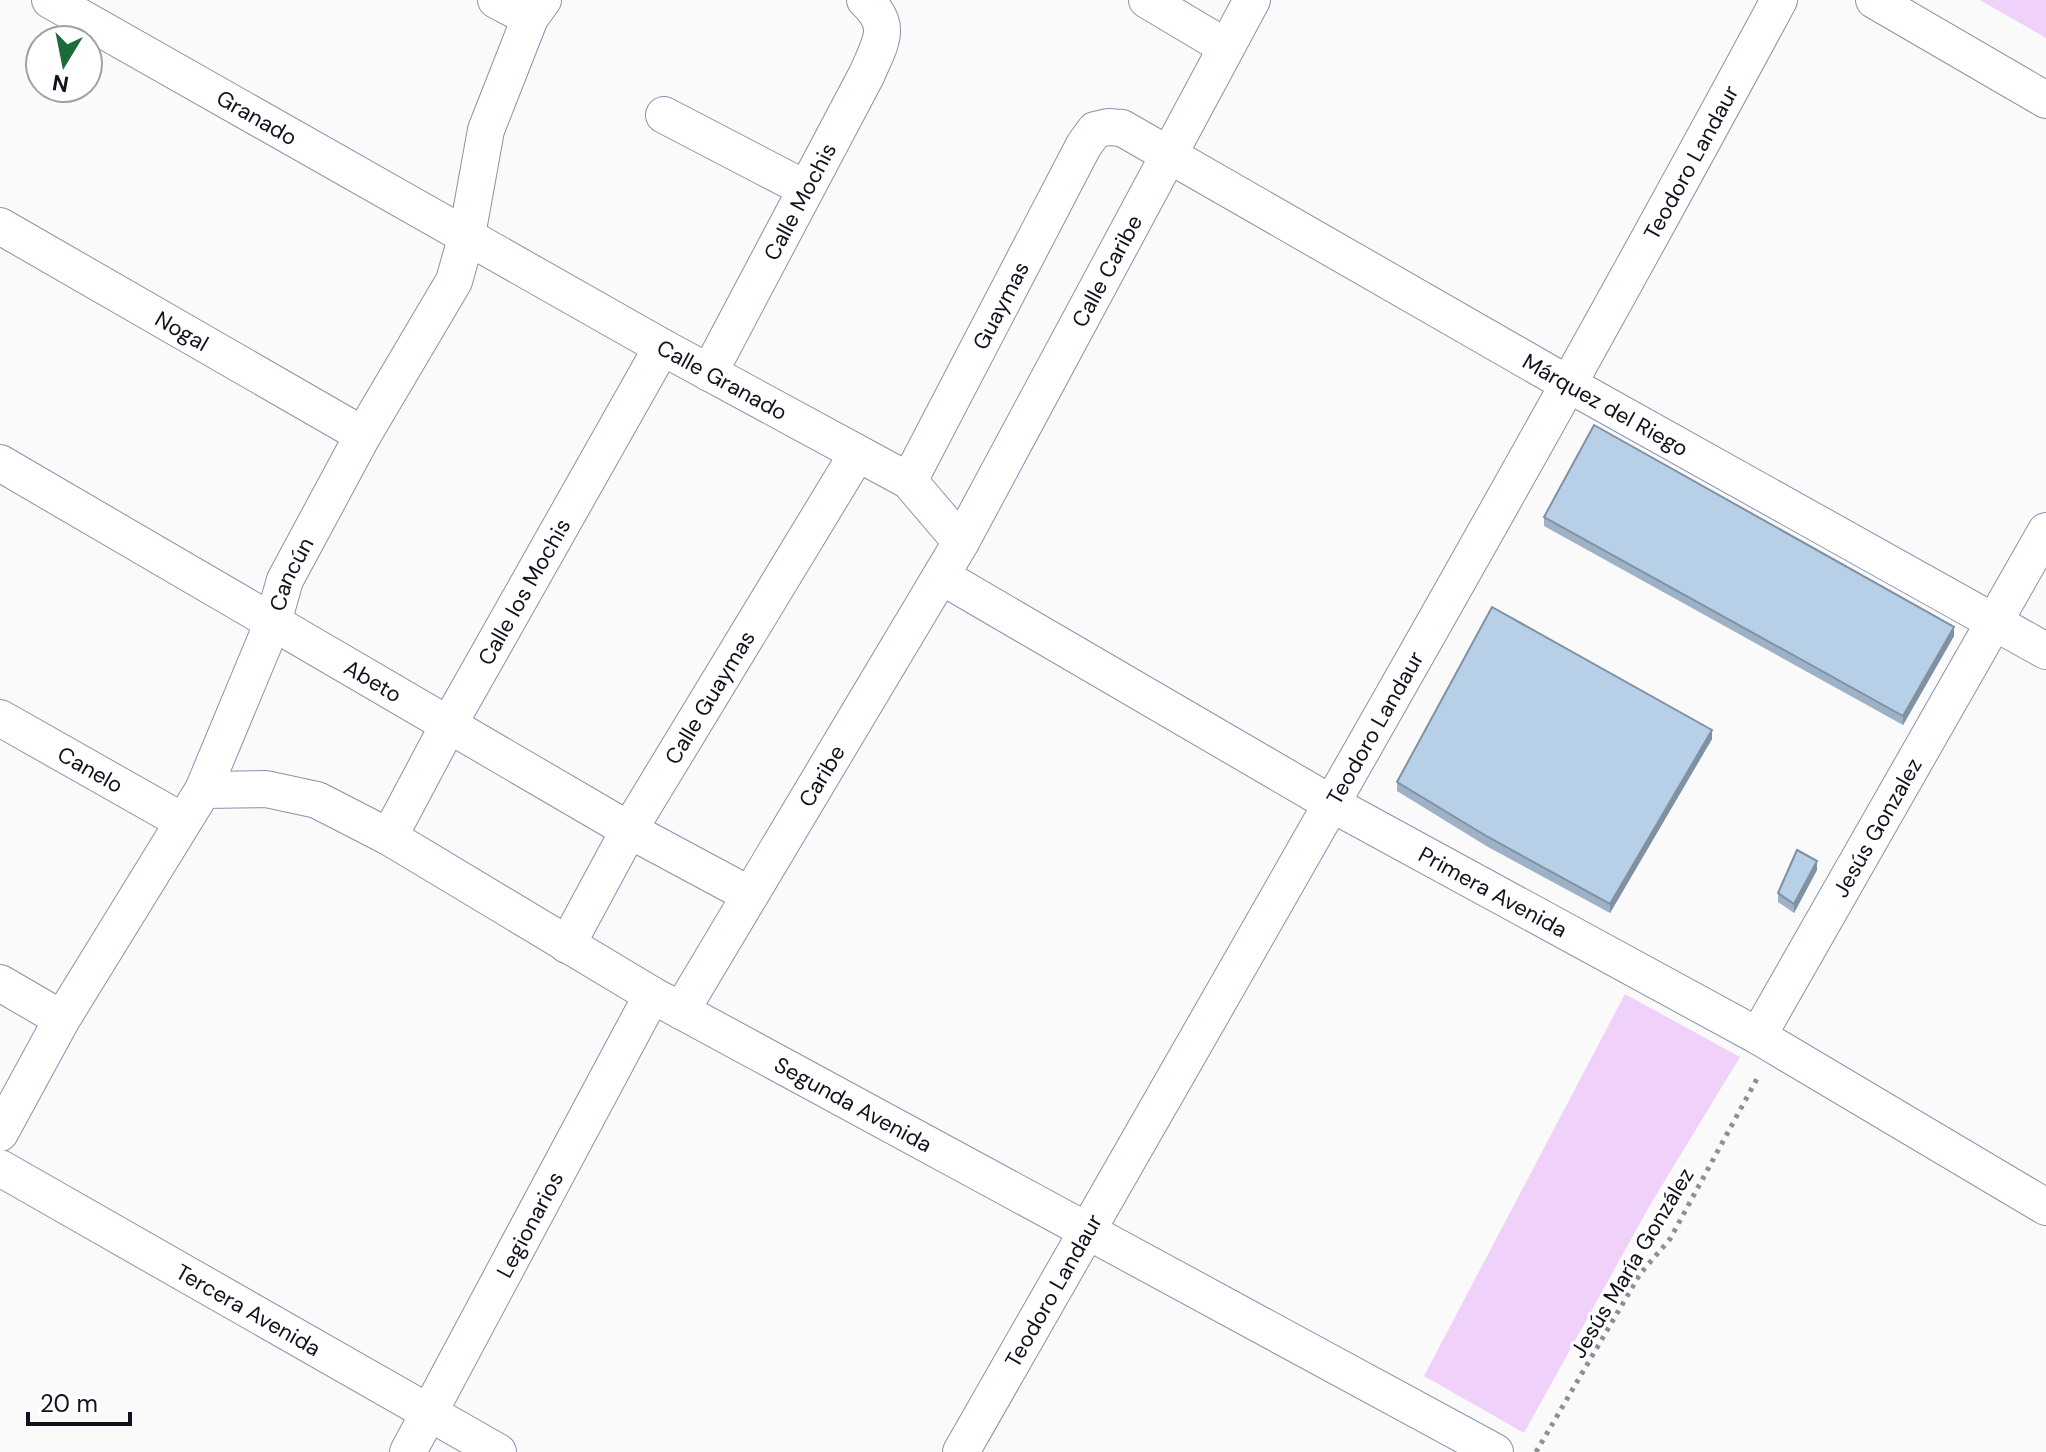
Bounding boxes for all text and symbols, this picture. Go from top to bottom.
north arrow [24,24,104,104]
text: N [50,68,71,99]
street label: Teodoro Landaur [1637,80,1745,245]
street label: Granado [212,83,303,152]
street label: Calle Mochis [757,138,843,265]
street label: Calle Caribe [1065,210,1149,332]
street label: Guaymas [965,256,1035,355]
street label: Nogal [150,304,214,358]
street label: Calle Granado [652,333,792,427]
street label: Márquez del Riego [1517,347,1694,463]
street label: Calle los Mochis [471,513,577,670]
street label: Cancún [262,532,320,614]
street label: Calle Guaymas [658,625,761,770]
street label: Teodoro Landaur [1320,646,1430,810]
street label: Abeto [339,653,407,709]
street label: Canelo [53,739,128,799]
street label: Caribe [792,739,851,812]
street label: Jesús Gonzalez [1826,753,1928,902]
street label: Primera Avenida [1414,840,1572,944]
street label: Segunda Avenida [769,1050,937,1159]
street label: Jesús María González [1564,1162,1700,1364]
street label: Legionarios [489,1166,570,1283]
street label: Teodoro Landaur [998,1209,1109,1372]
street label: Tercera Avenida [171,1257,326,1363]
scale bar [28,1376,130,1426]
text: 20 m [40,1388,98,1419]

